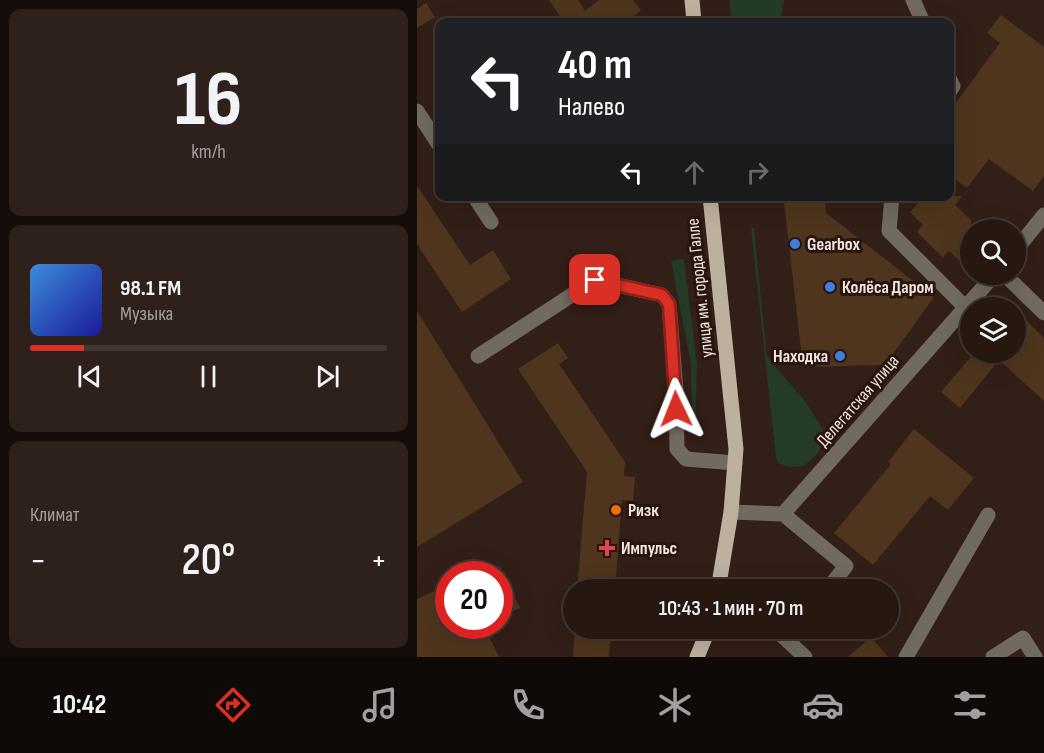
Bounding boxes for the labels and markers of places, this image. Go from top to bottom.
place label: Gearbox [807,234,861,255]
marker: Gearbox [788,237,802,251]
pin [569,254,620,305]
place label: Колёса Даром [842,277,934,298]
marker: Колёса Даром [823,280,837,294]
place label: Находка [773,346,828,367]
marker: Находка [833,349,847,363]
place label: Ризк [628,500,659,521]
marker: Ризк [609,503,623,517]
place label: Импульс [621,538,677,559]
marker: Импульс [598,539,616,557]

